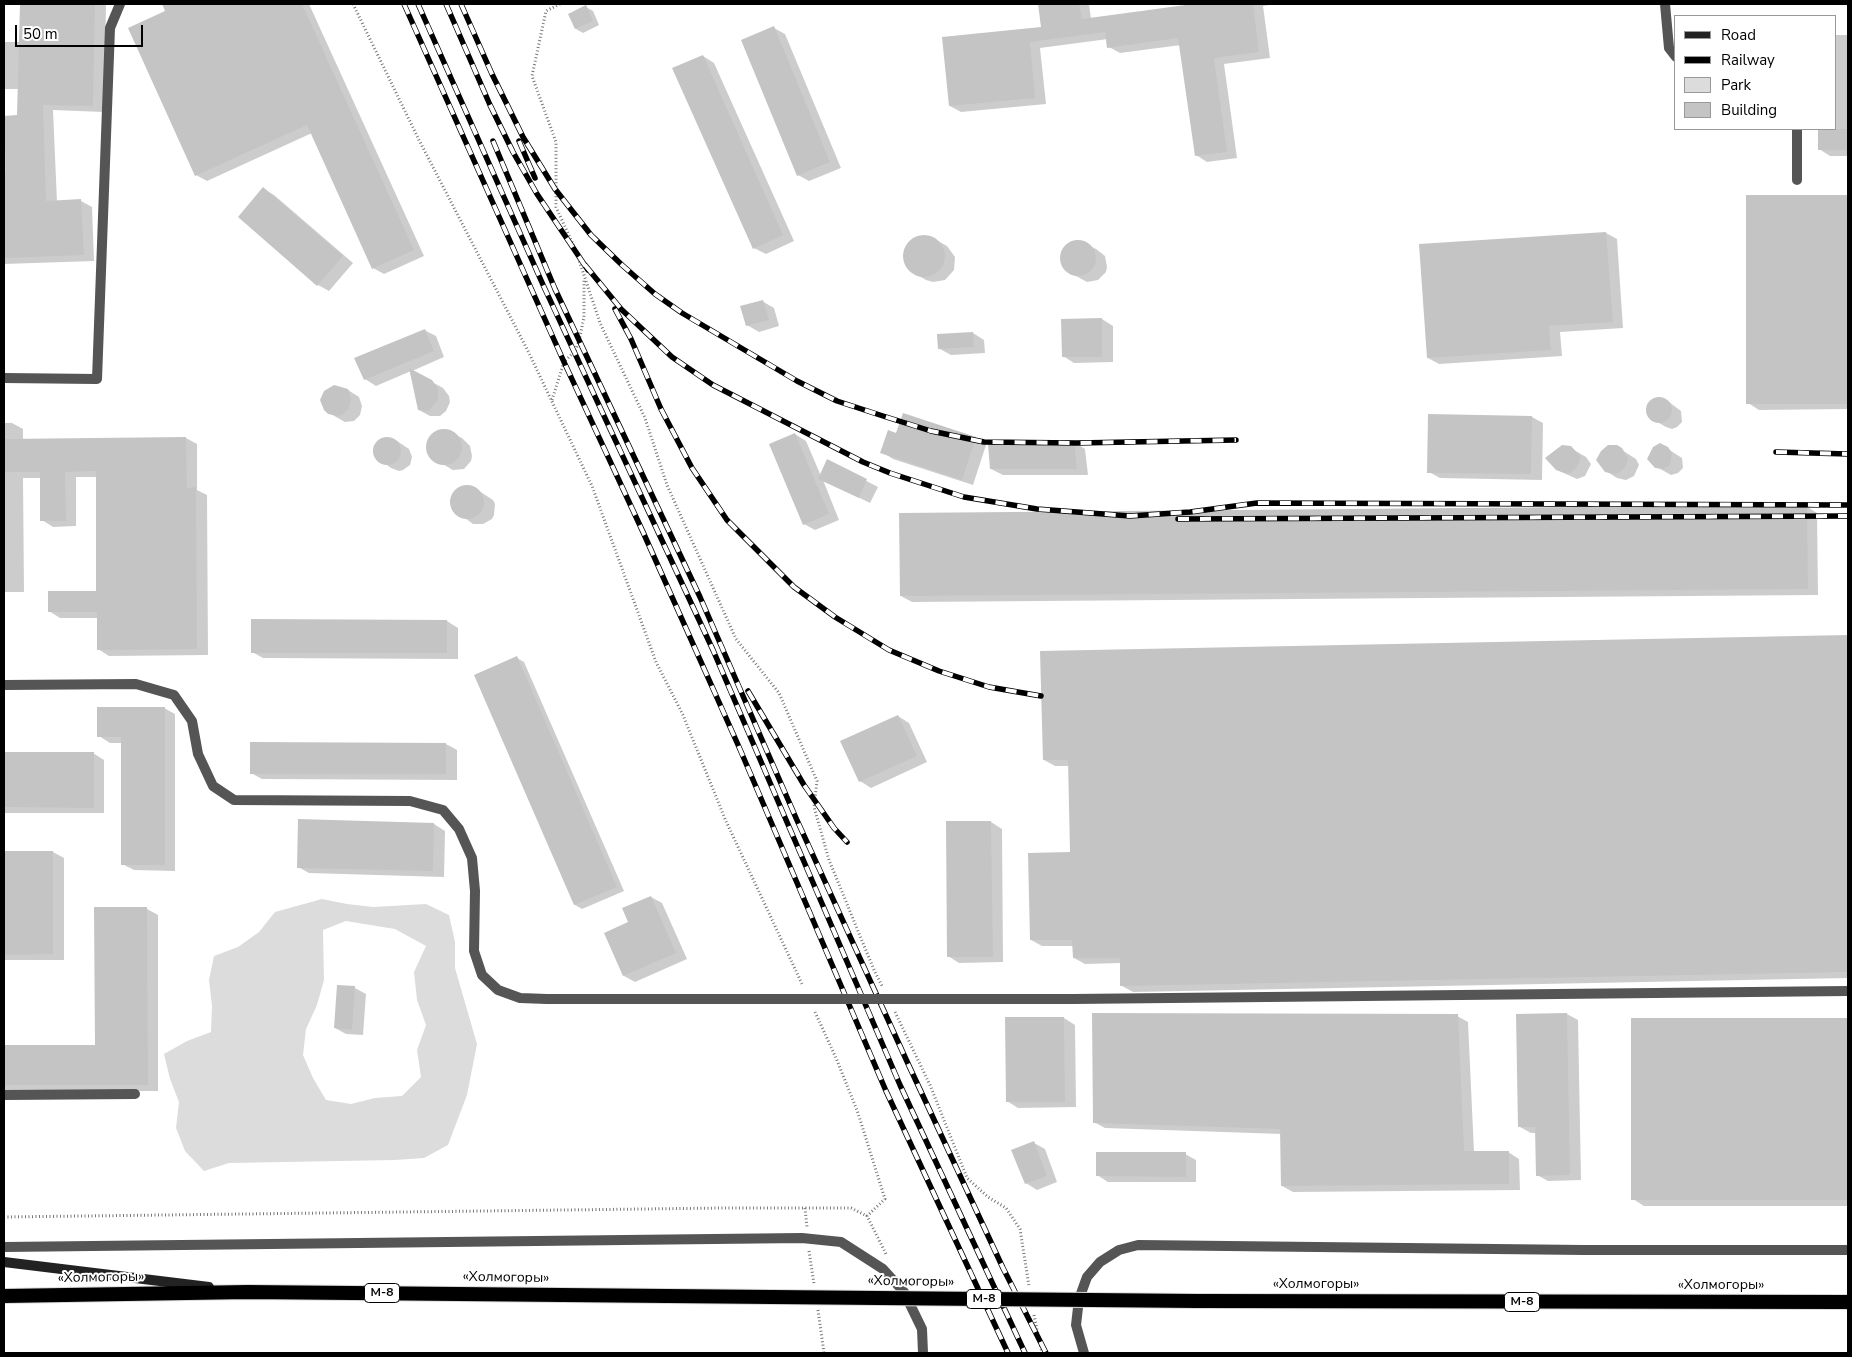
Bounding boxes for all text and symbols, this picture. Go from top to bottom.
scale bar [18,15,145,47]
legend [1674,15,1837,130]
text: 50 m [23,24,58,44]
text: Road [1721,25,1756,45]
text: Railway [1721,50,1775,70]
text: Park [1721,75,1751,95]
text: Building [1721,100,1777,120]
street label: «Холмогоры» [57,1269,145,1287]
street label: «Холмогоры» [462,1269,550,1287]
street label: «Холмогоры» [867,1273,955,1291]
street label: «Холмогоры» [1273,1277,1359,1293]
street label: «Холмогоры» [1678,1278,1764,1294]
road number: М-8 [364,1284,400,1302]
road number: М-8 [966,1290,1002,1308]
road number: М-8 [1504,1292,1540,1311]

